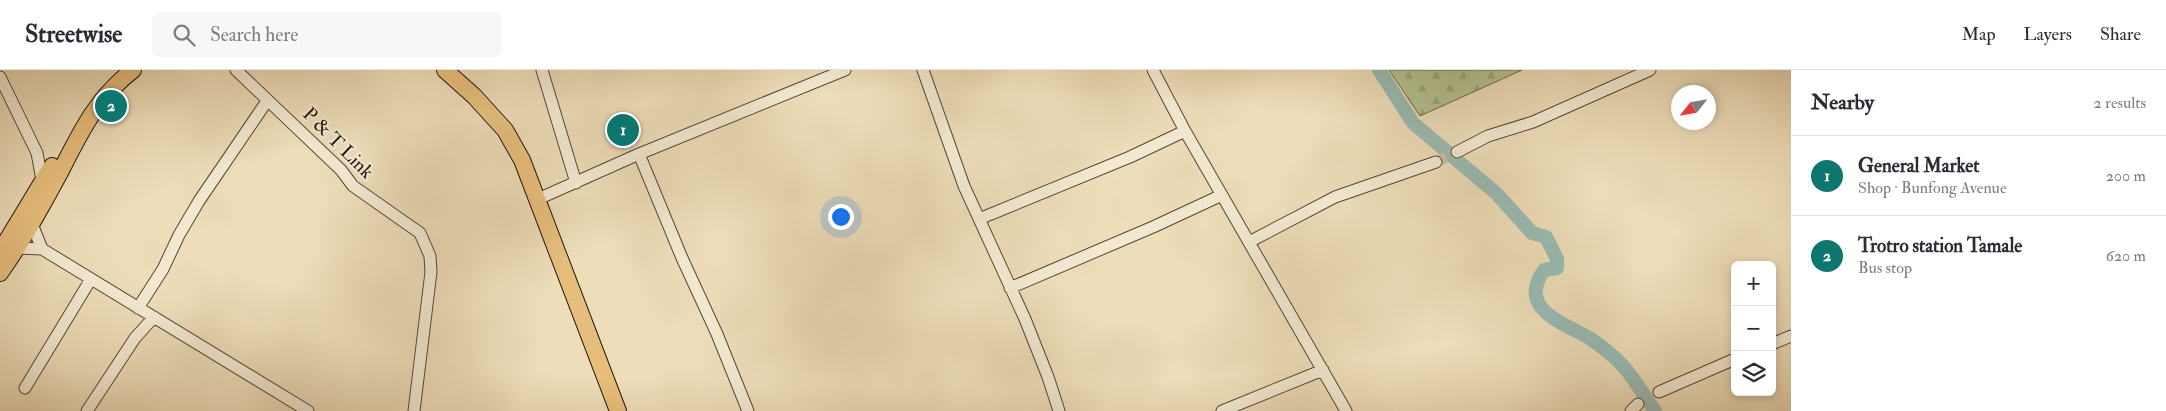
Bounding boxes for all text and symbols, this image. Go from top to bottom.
search box [152,12,502,57]
text: Streetwise [25,19,122,50]
icon: search [170,21,198,49]
text: Search here [210,23,298,47]
text: Map [1962,23,1996,46]
text: Layers [2024,23,2072,46]
text: Share [2100,23,2141,46]
north arrow [1671,85,1716,130]
pin: 2 [95,87,127,125]
text: Nearby [1811,89,1874,116]
text: 2 results [2093,93,2146,113]
street label: P & T Link [297,102,379,184]
pin: 1 [607,111,639,149]
text: General Market [1858,154,1979,178]
text: 1 [1824,166,1830,186]
text: 200 m [2106,166,2146,186]
text: Shop · Bunfong Avenue [1858,178,2007,198]
your location [828,204,854,230]
text: Trotro station Tamale [1858,234,2022,258]
text: 2 [1823,246,1831,266]
text: 620 m [2106,246,2146,266]
text: Bus stop [1858,258,1912,278]
map controls [1731,261,1776,396]
button: + [1731,261,1776,306]
button: − [1731,306,1776,351]
button: layers [1731,351,1776,396]

